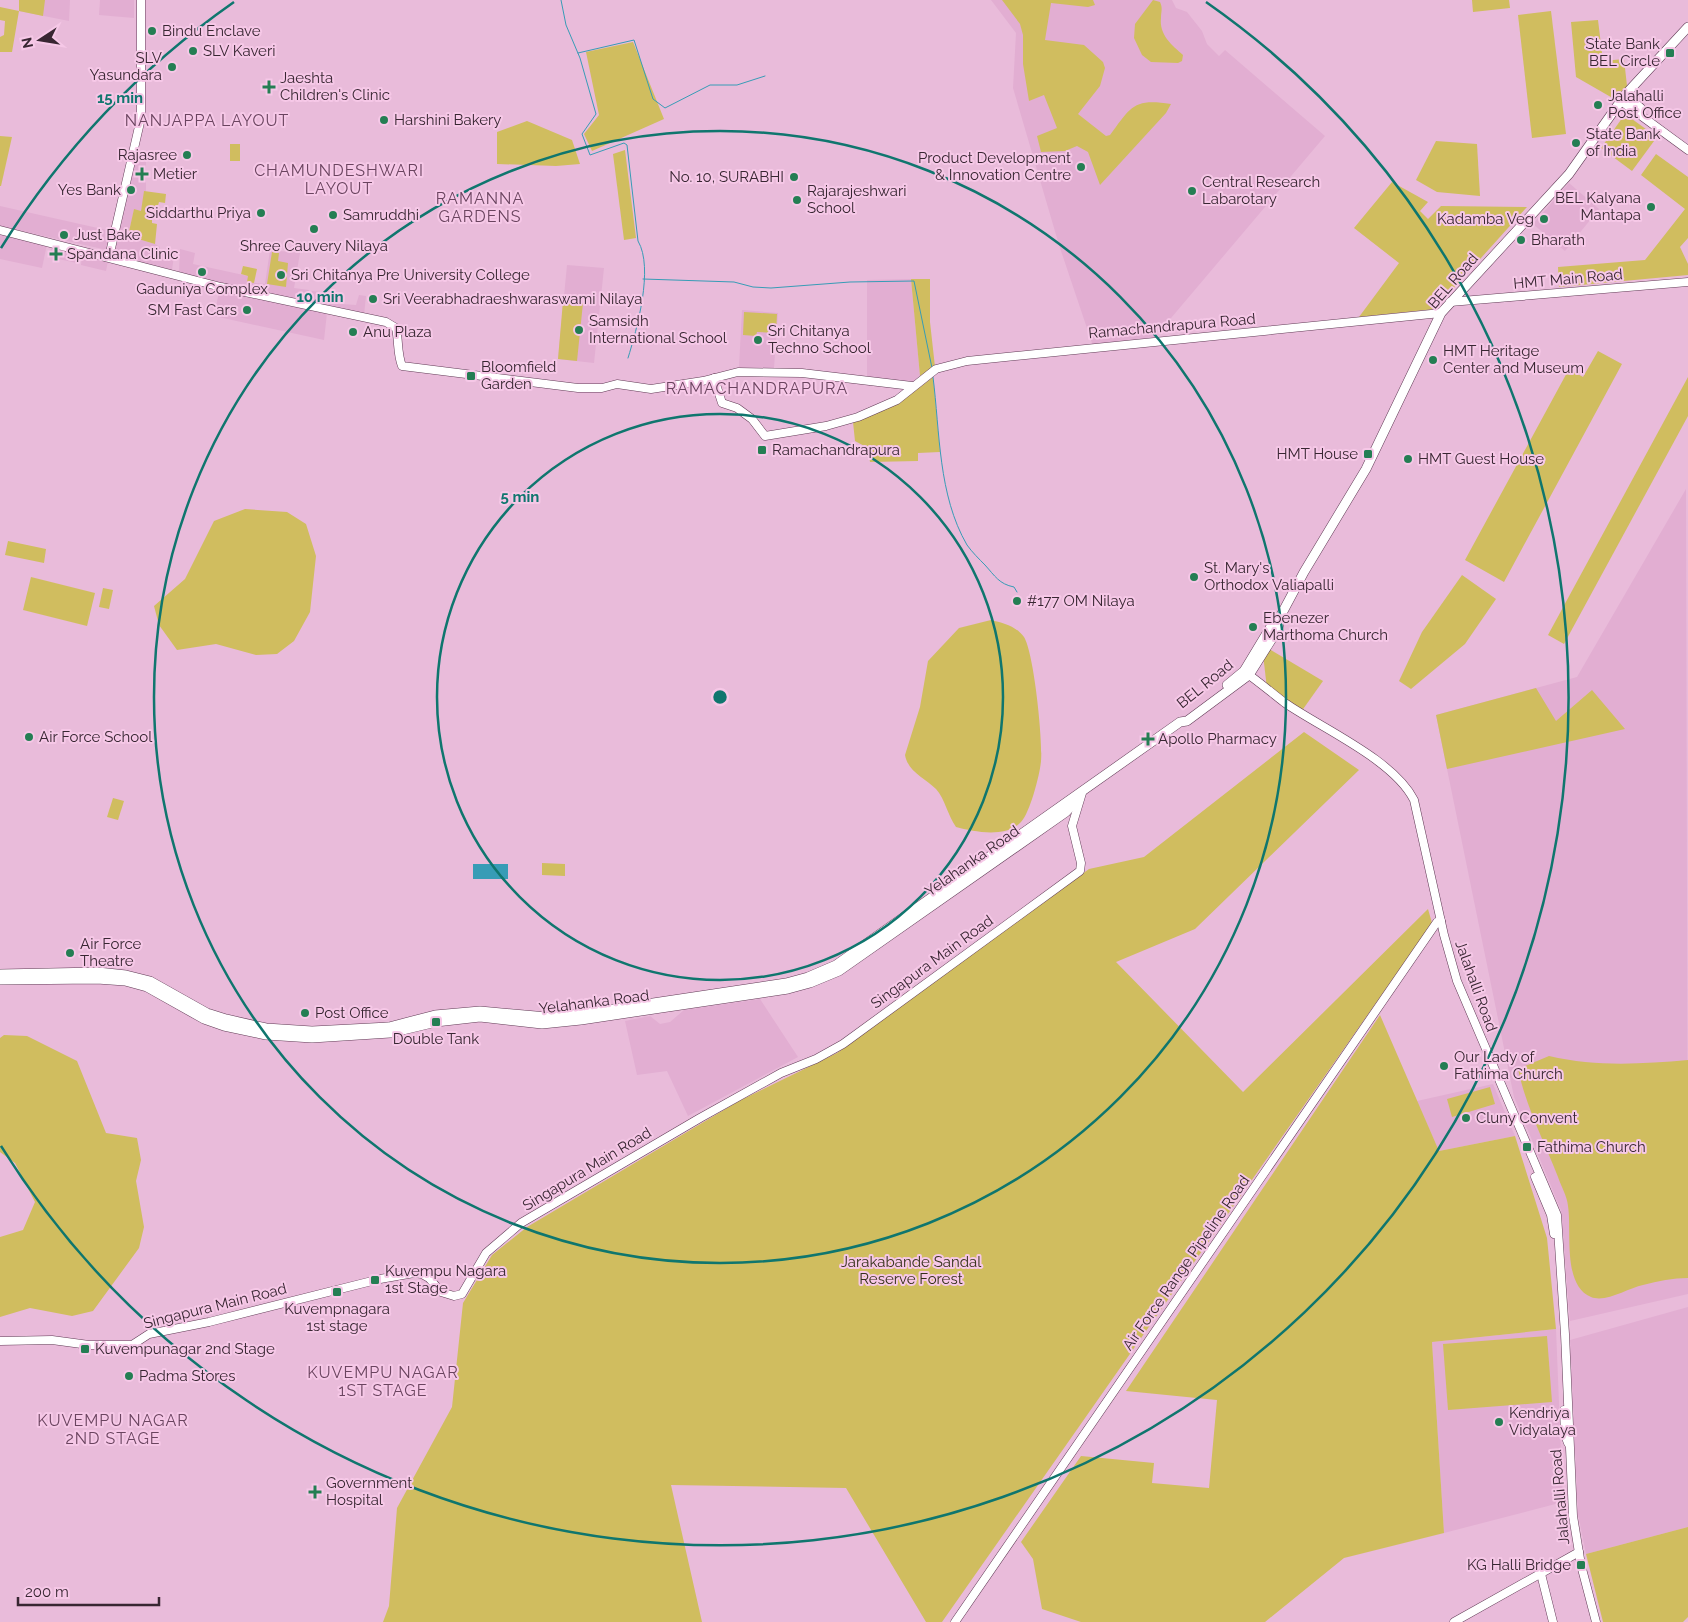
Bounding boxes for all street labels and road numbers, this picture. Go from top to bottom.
street label: BEL Road [1424,250,1482,312]
street label: HMT Main Road [1513,265,1623,293]
street label: Ramachandrapura Road [1088,310,1256,342]
street label: BEL Road [1173,656,1237,712]
street label: Yelahanka Road [921,822,1023,900]
street label: Singapura Main Road [867,912,997,1012]
street label: Jalahalli Road [1451,938,1501,1034]
street label: Yelahanka Road [538,986,650,1018]
street label: Singapura Main Road [519,1123,655,1215]
street label: Air Force Range Pipeline Road [1119,1172,1253,1354]
street label: Singapura Main Road [141,1279,289,1333]
street label: Jalahalli Road [1547,1449,1573,1545]

